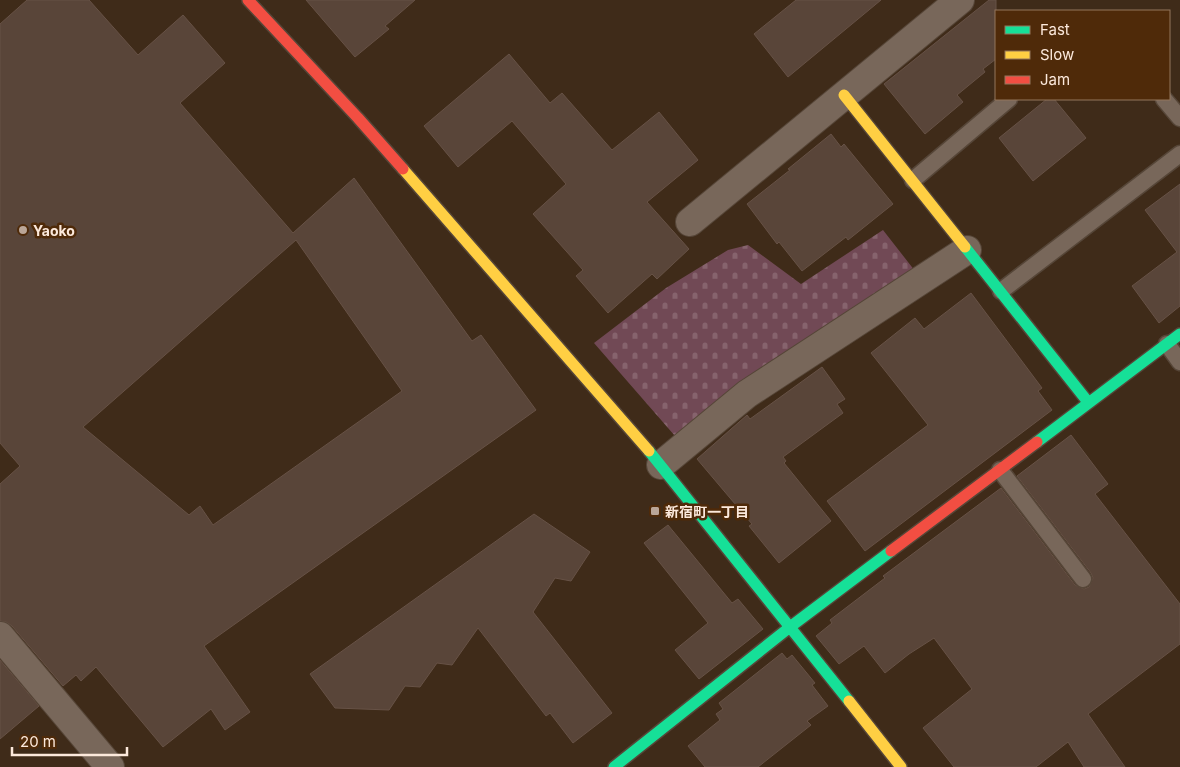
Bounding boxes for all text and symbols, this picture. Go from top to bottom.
legend [995,10,1170,100]
text: Fast [1040,20,1070,39]
text: Slow [1040,45,1074,64]
text: Jam [1040,70,1070,89]
place label: Yaoko [33,222,75,239]
marker: Yaoko [17,224,29,236]
place label: 新宿町一丁目 [665,503,749,520]
marker: 新宿町一丁目 [649,505,661,517]
scale bar [12,724,128,756]
text: 20 m [20,732,56,751]

